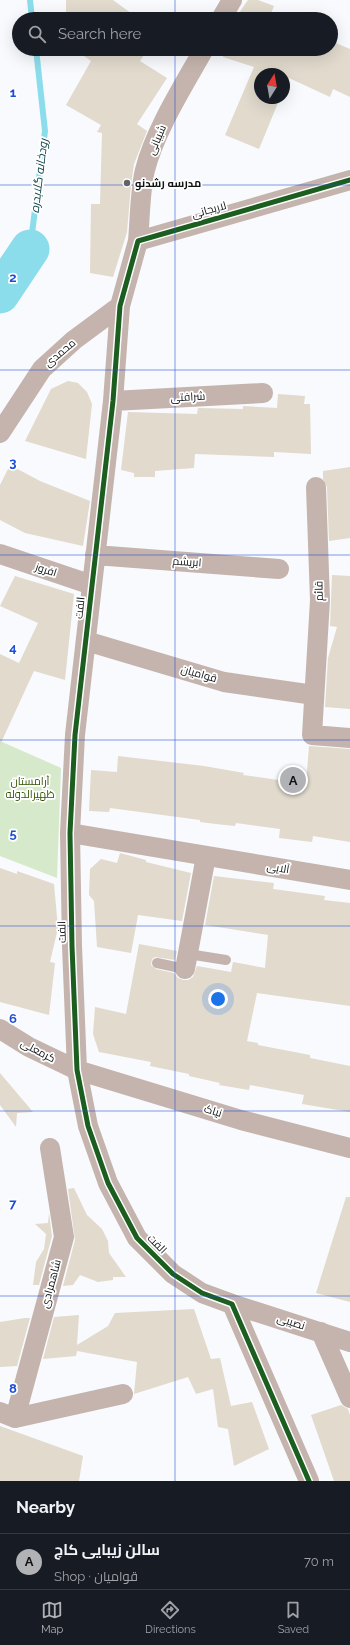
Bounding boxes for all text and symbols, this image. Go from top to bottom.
search box [12,12,338,56]
icon: search [26,23,48,45]
text: Search here [58,25,141,43]
north arrow [254,68,290,104]
text: 1 [10,85,17,100]
street label: شیبانی [145,123,169,157]
water label: رودخانه گلابدره [27,137,51,214]
place label: مدرسه رشدنو [135,177,201,191]
marker: مدرسه رشدنو [122,178,132,188]
street label: لاریجانی [190,199,228,221]
text: 2 [9,270,17,285]
street label: محمدی [42,336,78,370]
street label: شرافتی [170,390,206,404]
text: 3 [9,455,17,470]
street label: ابریشم [172,555,202,570]
street label: افروز [33,560,58,580]
street label: قائم [312,581,327,601]
street label: الفت [72,596,88,620]
text: 4 [9,640,17,655]
street label: قوامیان [179,663,219,685]
pin: A [280,765,306,795]
park label: آرامستان ظهیرالدوله [5,775,55,801]
text: 5 [9,826,17,841]
street label: آلایی [266,860,290,876]
street label: الفت [55,921,69,943]
your location [208,989,228,1009]
text: 6 [9,1011,17,1026]
street label: کرمعلی [18,1036,58,1066]
street label: نیاک [202,1102,224,1120]
text: 7 [9,1196,17,1211]
street label: الفت [145,1232,169,1256]
street label: شاهمرادی [38,1258,64,1310]
street label: نصیبی [275,1312,307,1332]
text: 8 [9,1381,17,1396]
text: Nearby [16,1497,75,1517]
text: سالن زیبایی کاچ [54,1541,160,1559]
text: A [25,1554,33,1569]
text: 70 m [304,1554,334,1569]
text: Shop · قوامیان [54,1569,138,1584]
tab: Map [41,1599,63,1636]
tab: Directions [145,1599,196,1636]
tab: Saved [278,1599,309,1636]

